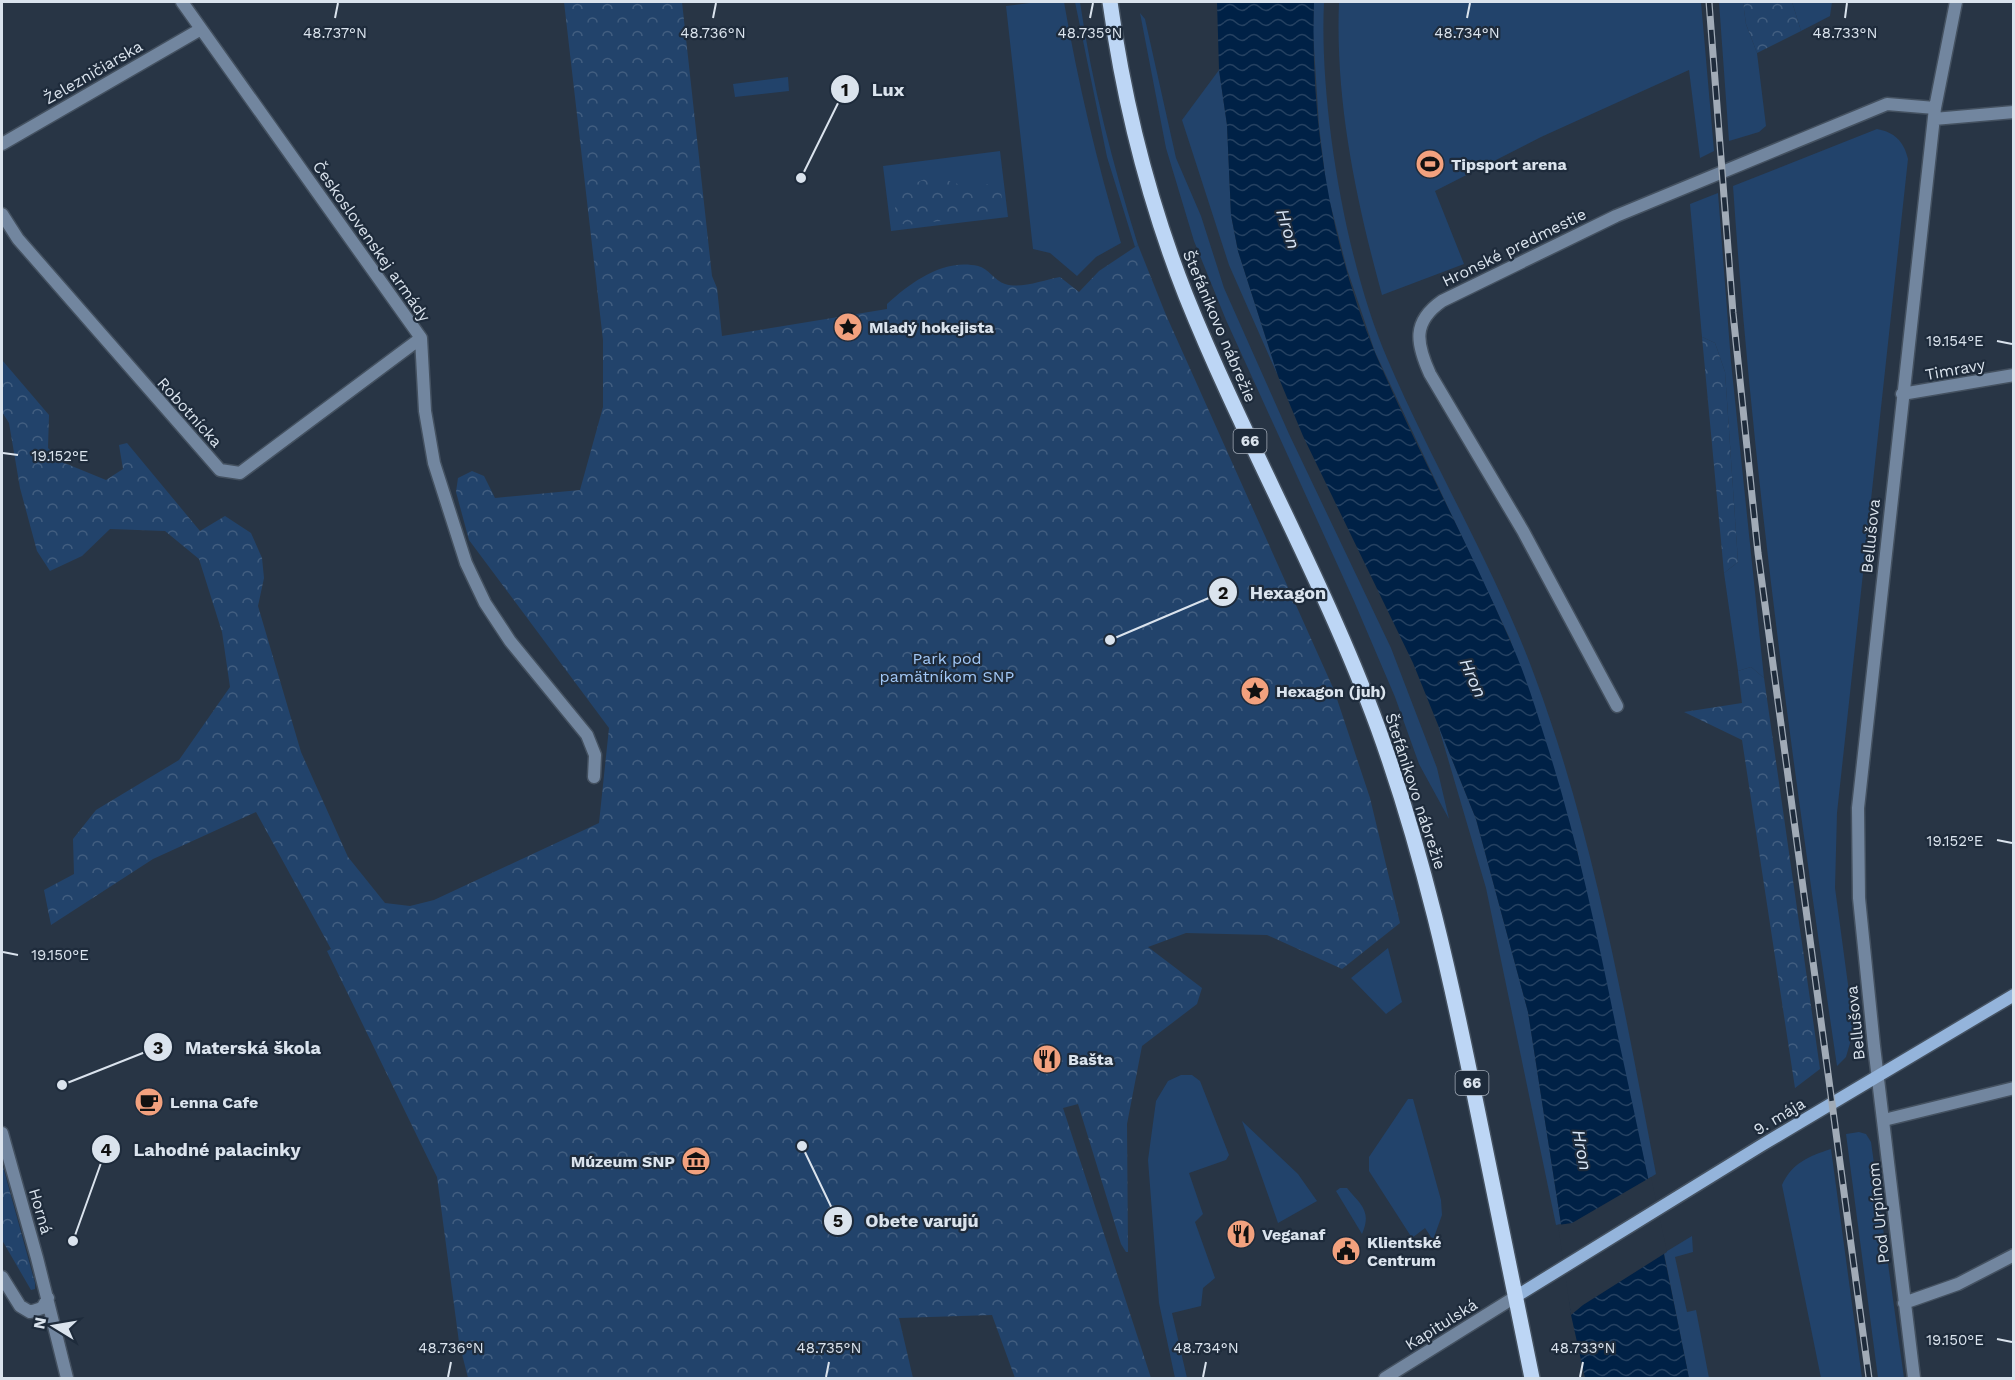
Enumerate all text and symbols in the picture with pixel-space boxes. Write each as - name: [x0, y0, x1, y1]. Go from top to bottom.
- text: 48.737°N: [303, 24, 367, 42]
- text: 48.736°N: [680, 24, 746, 42]
- text: 48.735°N: [1058, 24, 1122, 42]
- text: 48.734°N: [1434, 24, 1500, 42]
- text: 48.733°N: [1813, 24, 1877, 42]
- street label: Železničiarska: [41, 37, 146, 108]
- callout: Lux: [830, 71, 917, 107]
- text: 1: [841, 79, 849, 100]
- text: Lux: [872, 79, 905, 100]
- sports icon: Tipsport arena: [1414, 148, 1446, 180]
- place label: Tipsport arena: [1451, 155, 1568, 174]
- street label: Československej armády: [309, 157, 435, 326]
- street label: Hronské predmestie: [1439, 204, 1589, 291]
- water label: Hron: [1272, 206, 1305, 252]
- street label: Štefánikovo nábrežie: [1179, 247, 1260, 405]
- place icon: Mladý hokejista: [832, 311, 864, 343]
- place label: Mladý hokejista: [869, 318, 995, 337]
- text: 19.154°E: [1926, 332, 1984, 350]
- street label: Timravy: [1924, 355, 1987, 384]
- street label: Robotnícka: [153, 374, 226, 451]
- road number: 66: [1234, 429, 1266, 453]
- text: 19.152°E: [32, 447, 88, 465]
- street label: Bellušova: [1857, 498, 1884, 574]
- callout: Hexagon: [1208, 574, 1338, 610]
- text: 2: [1218, 582, 1228, 603]
- text: Hexagon: [1250, 582, 1326, 603]
- park label: Park pod pamätníkom SNP: [880, 649, 1015, 686]
- water label: Hron: [1456, 655, 1491, 701]
- place icon: Hexagon (juh): [1239, 675, 1271, 707]
- place label: Hexagon (juh): [1276, 682, 1386, 701]
- street label: Štefánikovo nábrežie: [1381, 710, 1450, 872]
- text: 19.152°E: [1927, 832, 1983, 850]
- text: 19.150°E: [31, 946, 89, 964]
- street label: Bellušova: [1842, 985, 1869, 1061]
- callout: Materská škola: [143, 1029, 333, 1065]
- text: 3: [153, 1037, 163, 1058]
- text: Materská škola: [185, 1037, 322, 1058]
- restaurant icon: Bašta: [1031, 1043, 1063, 1075]
- place label: Bašta: [1068, 1050, 1114, 1069]
- road number: 66: [1456, 1071, 1488, 1095]
- cafe icon: Lenna Cafe: [133, 1086, 165, 1118]
- place label: Lenna Cafe: [170, 1093, 258, 1112]
- street label: 9. mája: [1750, 1094, 1809, 1139]
- water label: Hron: [1568, 1128, 1597, 1172]
- callout: Lahodné palacinky: [91, 1131, 312, 1167]
- text: 4: [100, 1139, 112, 1160]
- text: Lahodné palacinky: [133, 1139, 301, 1160]
- museum icon: Múzeum SNP: [680, 1145, 712, 1177]
- place label: Múzeum SNP: [571, 1152, 675, 1171]
- street label: Pod Urpínom: [1864, 1161, 1893, 1264]
- street label: Horná: [25, 1186, 56, 1236]
- callout: Obete varujú: [823, 1203, 991, 1239]
- text: 5: [833, 1210, 843, 1231]
- text: Obete varujú: [865, 1210, 979, 1231]
- restaurant icon: Veganaf: [1225, 1218, 1257, 1250]
- place label: Veganaf: [1262, 1225, 1326, 1244]
- place label: Klientské Centrum: [1367, 1233, 1441, 1270]
- public building icon: Klientské Centrum: [1330, 1235, 1362, 1267]
- street label: Kapitulská: [1402, 1295, 1481, 1354]
- north arrow: [24, 1296, 84, 1356]
- text: N: [29, 1316, 50, 1331]
- text: 19.150°E: [1926, 1331, 1984, 1349]
- text: 48.736°N: [418, 1339, 484, 1357]
- text: 48.735°N: [797, 1339, 861, 1357]
- text: 48.734°N: [1173, 1339, 1239, 1357]
- text: 48.733°N: [1551, 1339, 1615, 1357]

